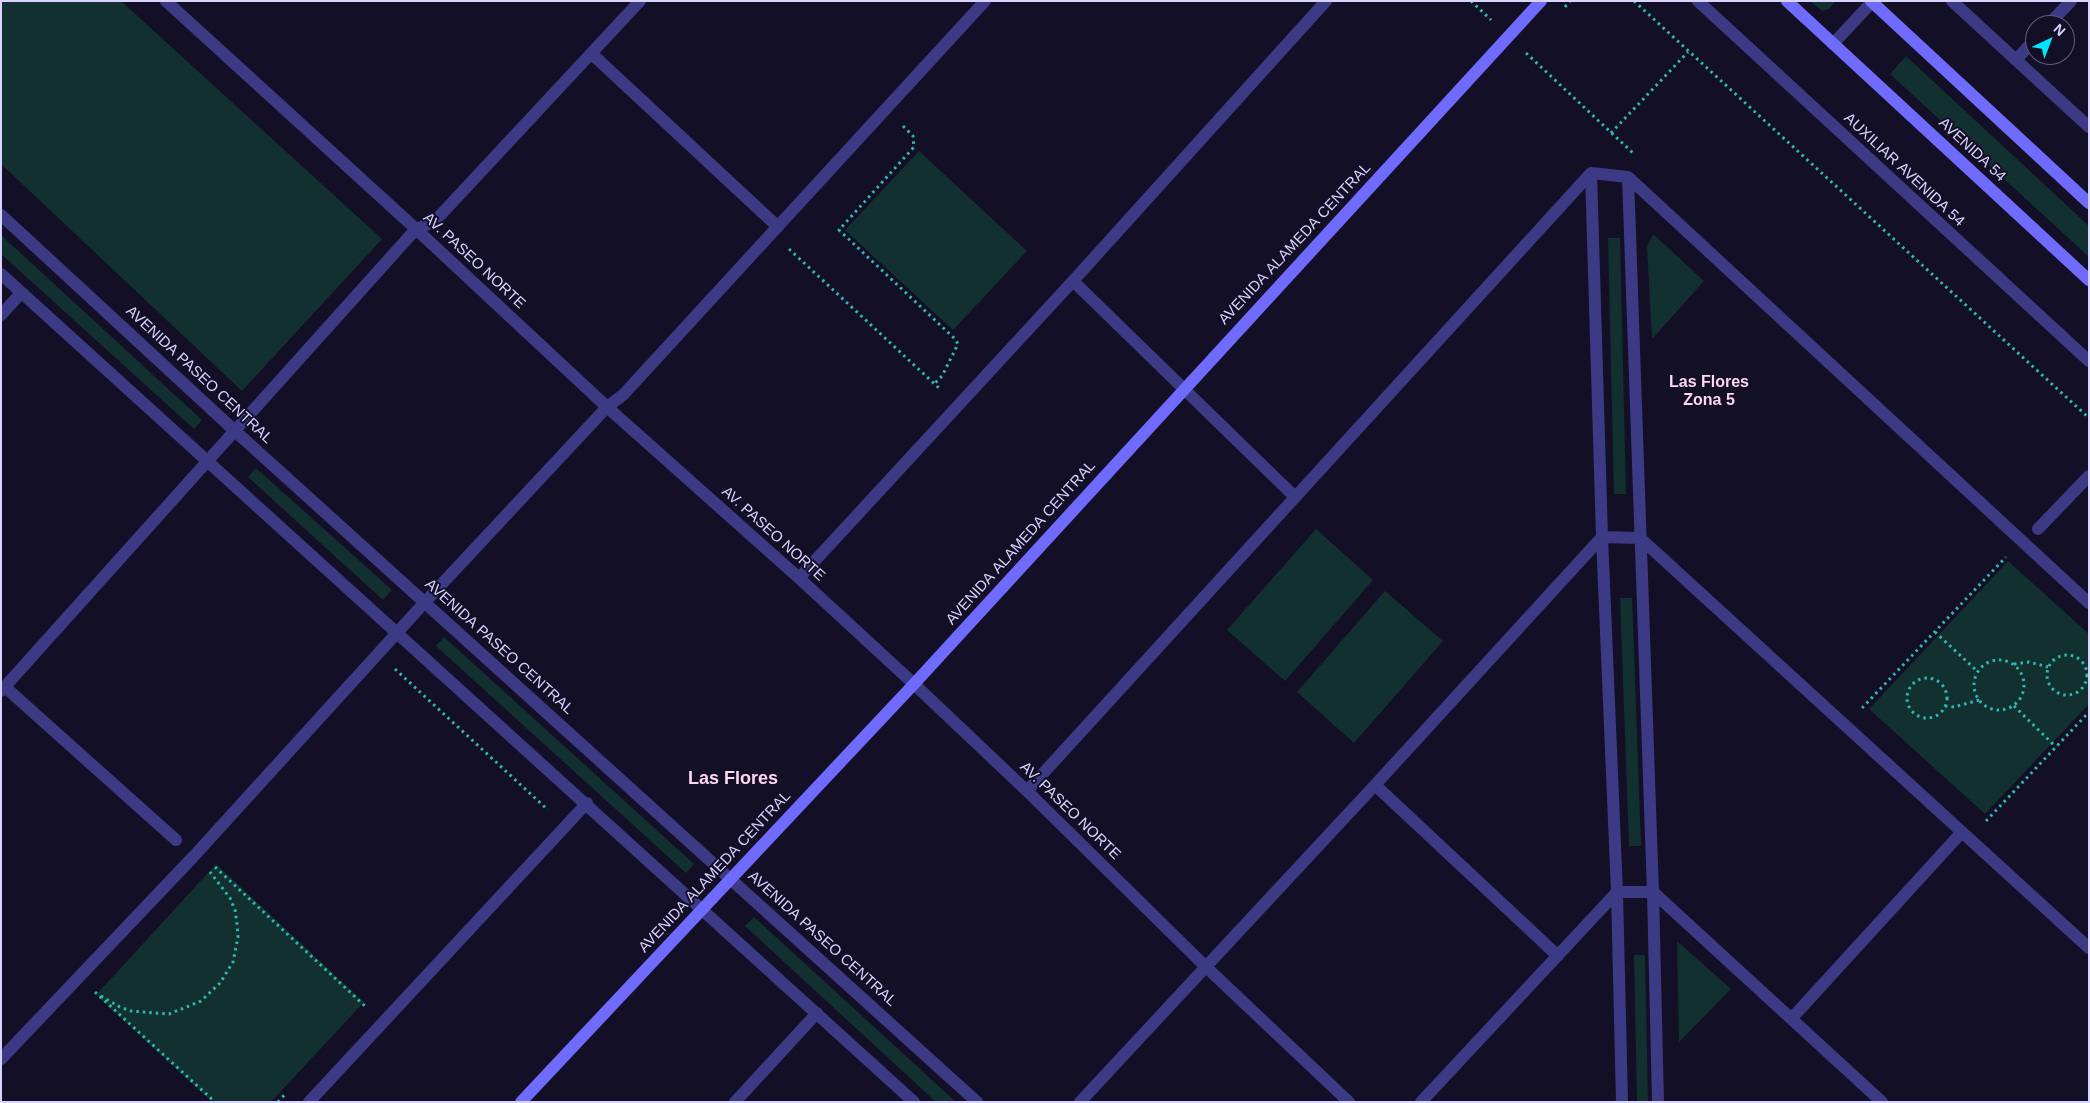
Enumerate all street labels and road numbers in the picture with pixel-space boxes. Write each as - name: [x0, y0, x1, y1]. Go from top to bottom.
- street label: AUXILIAR AVENIDA 54: [1840, 110, 1968, 230]
- street label: AVENIDA 54: [1935, 114, 2009, 186]
- street label: AVENIDA ALAMEDA CENTRAL: [1215, 159, 1375, 329]
- street label: AV. PASEO NORTE: [419, 209, 529, 313]
- street label: AVENIDA PASEO CENTRAL: [122, 302, 276, 448]
- street label: AVENIDA ALAMEDA CENTRAL: [942, 457, 1100, 629]
- street label: AV. PASEO NORTE: [718, 483, 828, 585]
- street label: AVENIDA PASEO CENTRAL: [421, 576, 577, 718]
- street label: AV. PASEO NORTE: [1016, 758, 1124, 864]
- street label: AVENIDA ALAMEDA CENTRAL: [635, 787, 795, 957]
- street label: AVENIDA PASEO CENTRAL: [744, 868, 900, 1010]

